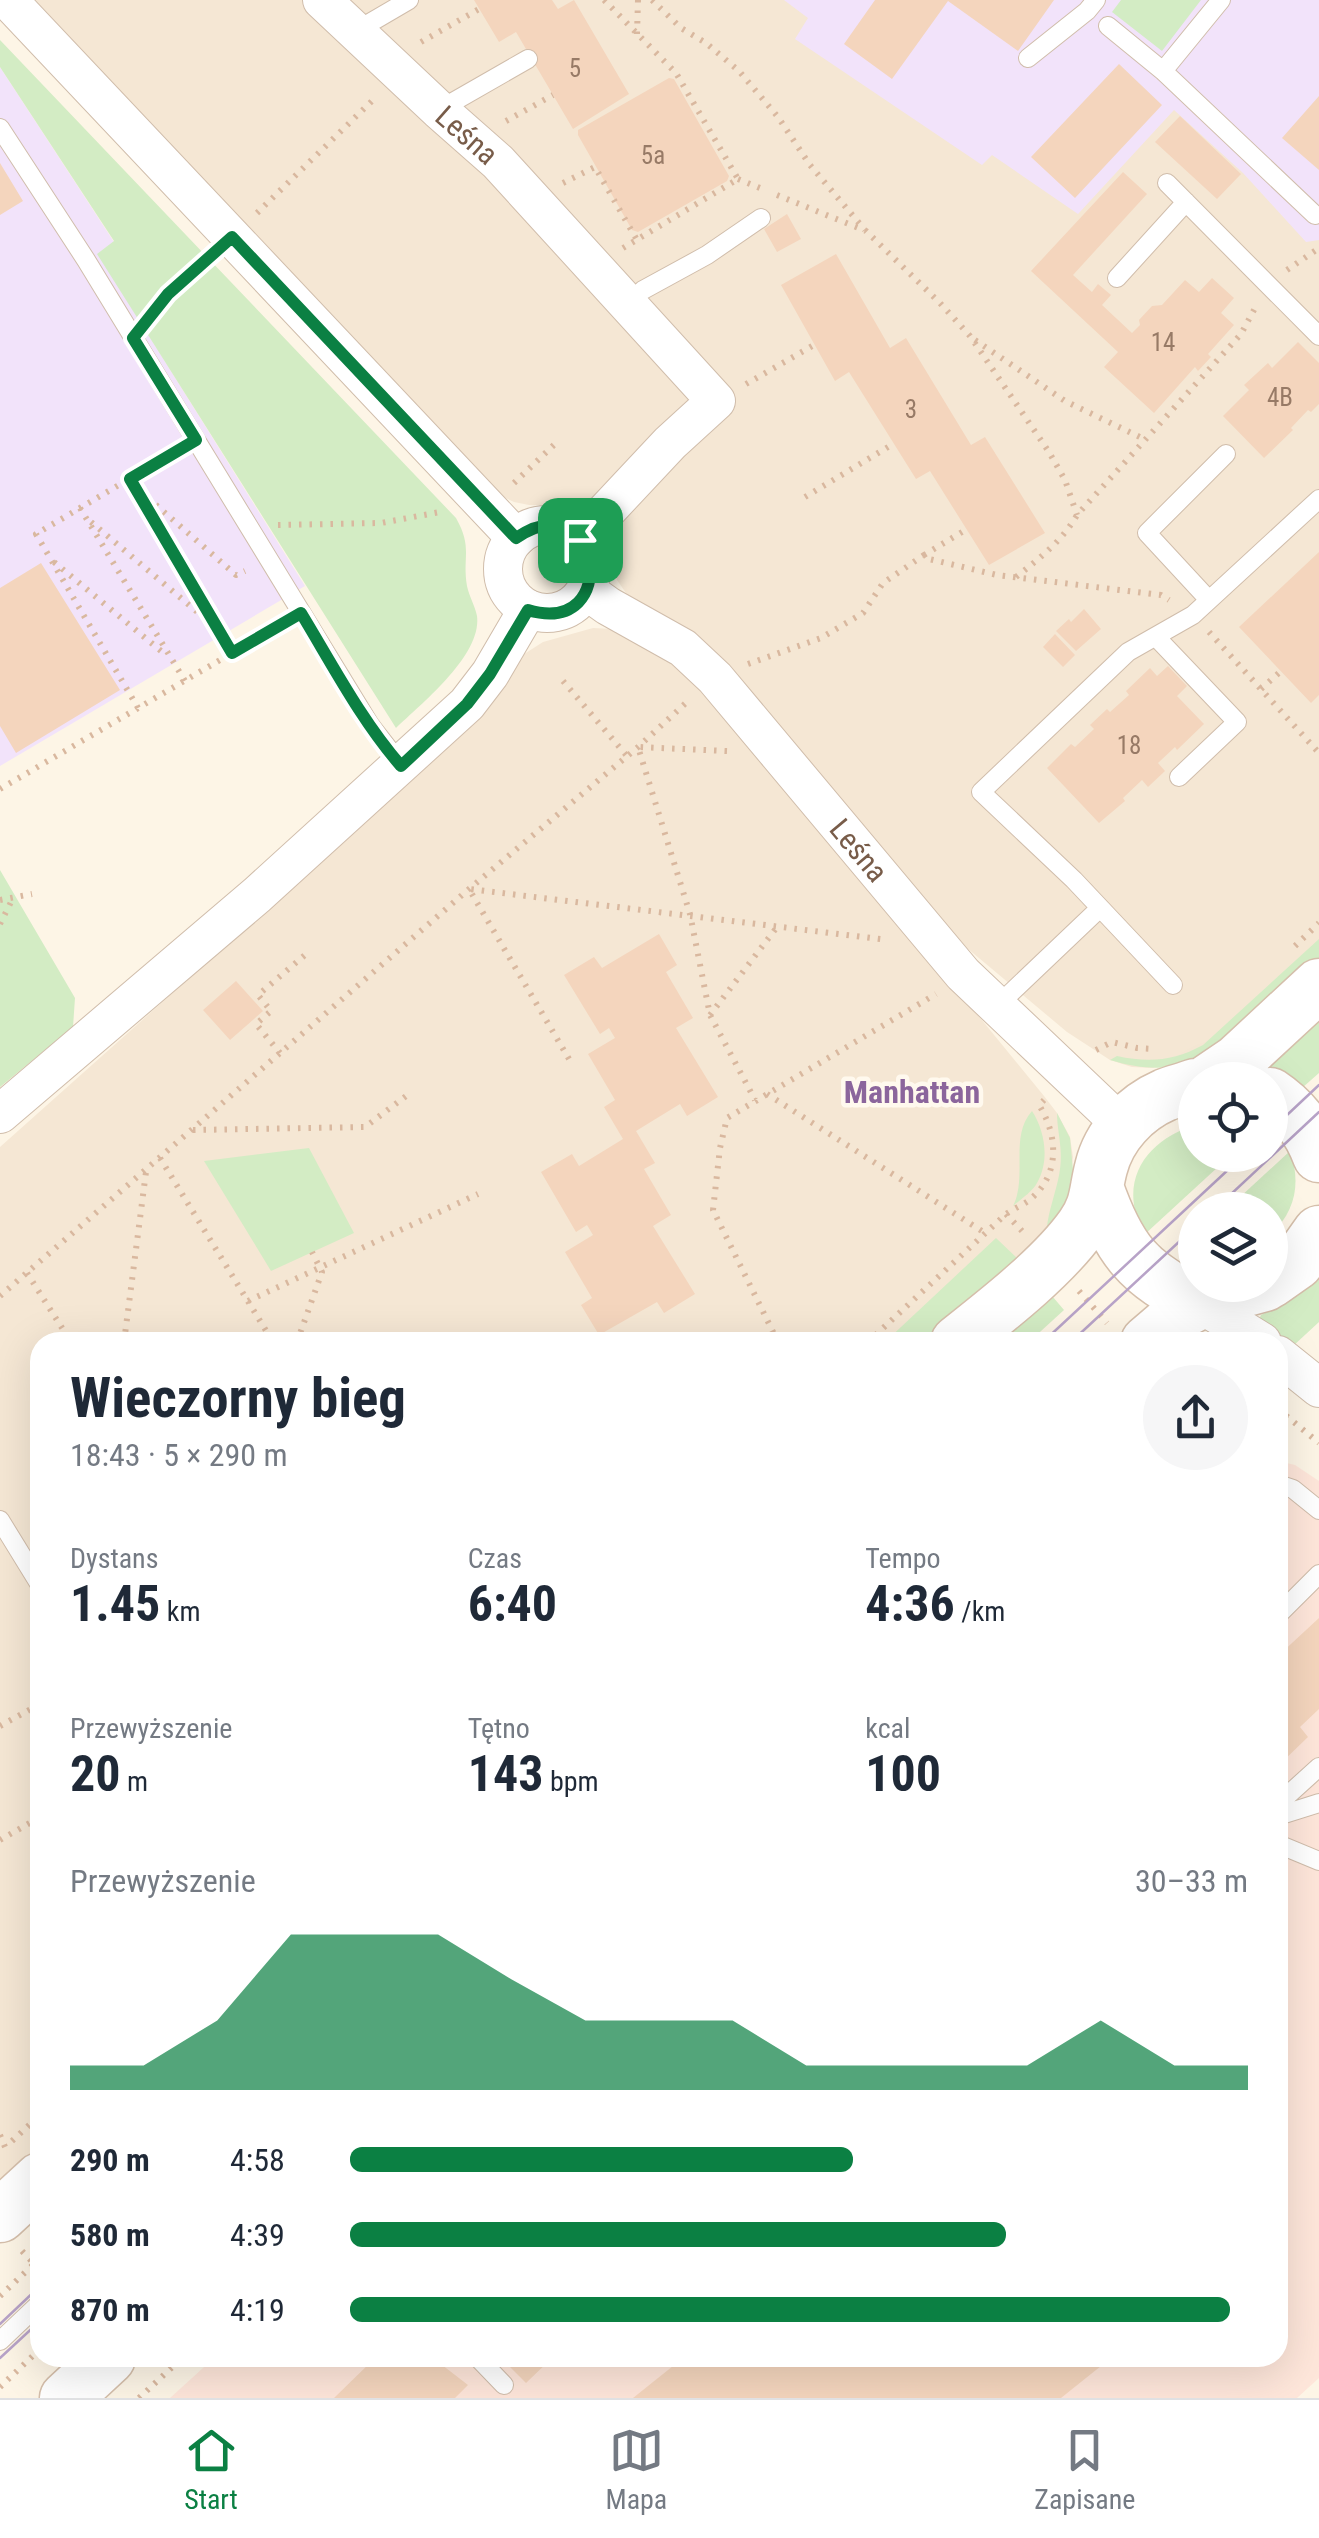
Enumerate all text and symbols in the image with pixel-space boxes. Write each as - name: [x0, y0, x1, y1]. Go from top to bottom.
- house number: 5: [569, 54, 581, 83]
- street label: Leśna: [429, 98, 505, 171]
- house number: 5a: [641, 141, 665, 170]
- house number: 14: [1151, 328, 1175, 357]
- house number: 4B: [1267, 383, 1293, 412]
- house number: 3: [905, 395, 917, 424]
- pin: [538, 498, 623, 583]
- icon: arrive: [553, 513, 608, 568]
- house number: 18: [1117, 731, 1141, 760]
- street label: Leśna: [823, 812, 895, 888]
- map controls: [1178, 1062, 1288, 1302]
- button: locate: [1178, 1062, 1288, 1172]
- district label: Manhattan: [844, 1073, 980, 1111]
- button: layers: [1178, 1192, 1288, 1302]
- button: share: [1143, 1365, 1248, 1470]
- text: Wieczorny bieg: [70, 1366, 406, 1430]
- text: 18:43 · 5 × 290 m: [70, 1436, 288, 1474]
- text: Dystans: [70, 1542, 158, 1575]
- text: Czas: [468, 1542, 522, 1575]
- text: Tempo: [865, 1542, 941, 1575]
- text: 1.45: [70, 1575, 160, 1633]
- text: 6:40: [468, 1575, 557, 1633]
- text: 4:36: [865, 1575, 955, 1633]
- text: km: [160, 1595, 200, 1628]
- text: /km: [955, 1595, 1005, 1628]
- text: Przewyższenie: [70, 1712, 232, 1745]
- text: Tętno: [468, 1712, 530, 1745]
- text: kcal: [865, 1712, 910, 1745]
- text: 20: [70, 1745, 121, 1803]
- text: 143: [468, 1745, 543, 1803]
- text: 100: [865, 1745, 941, 1803]
- text: m: [121, 1765, 148, 1798]
- text: bpm: [543, 1765, 599, 1798]
- text: Przewyższenie: [70, 1862, 256, 1900]
- text: 30–33 m: [1135, 1862, 1248, 1900]
- text: 290 m: [70, 2141, 150, 2179]
- text: 4:58: [230, 2141, 285, 2179]
- text: 580 m: [70, 2216, 150, 2254]
- text: 4:39: [230, 2216, 285, 2254]
- text: 870 m: [70, 2291, 150, 2329]
- text: 4:19: [230, 2291, 285, 2329]
- tab: Start: [184, 2423, 239, 2516]
- tab: Mapa: [606, 2423, 667, 2516]
- tab: Zapisane: [1034, 2423, 1135, 2516]

